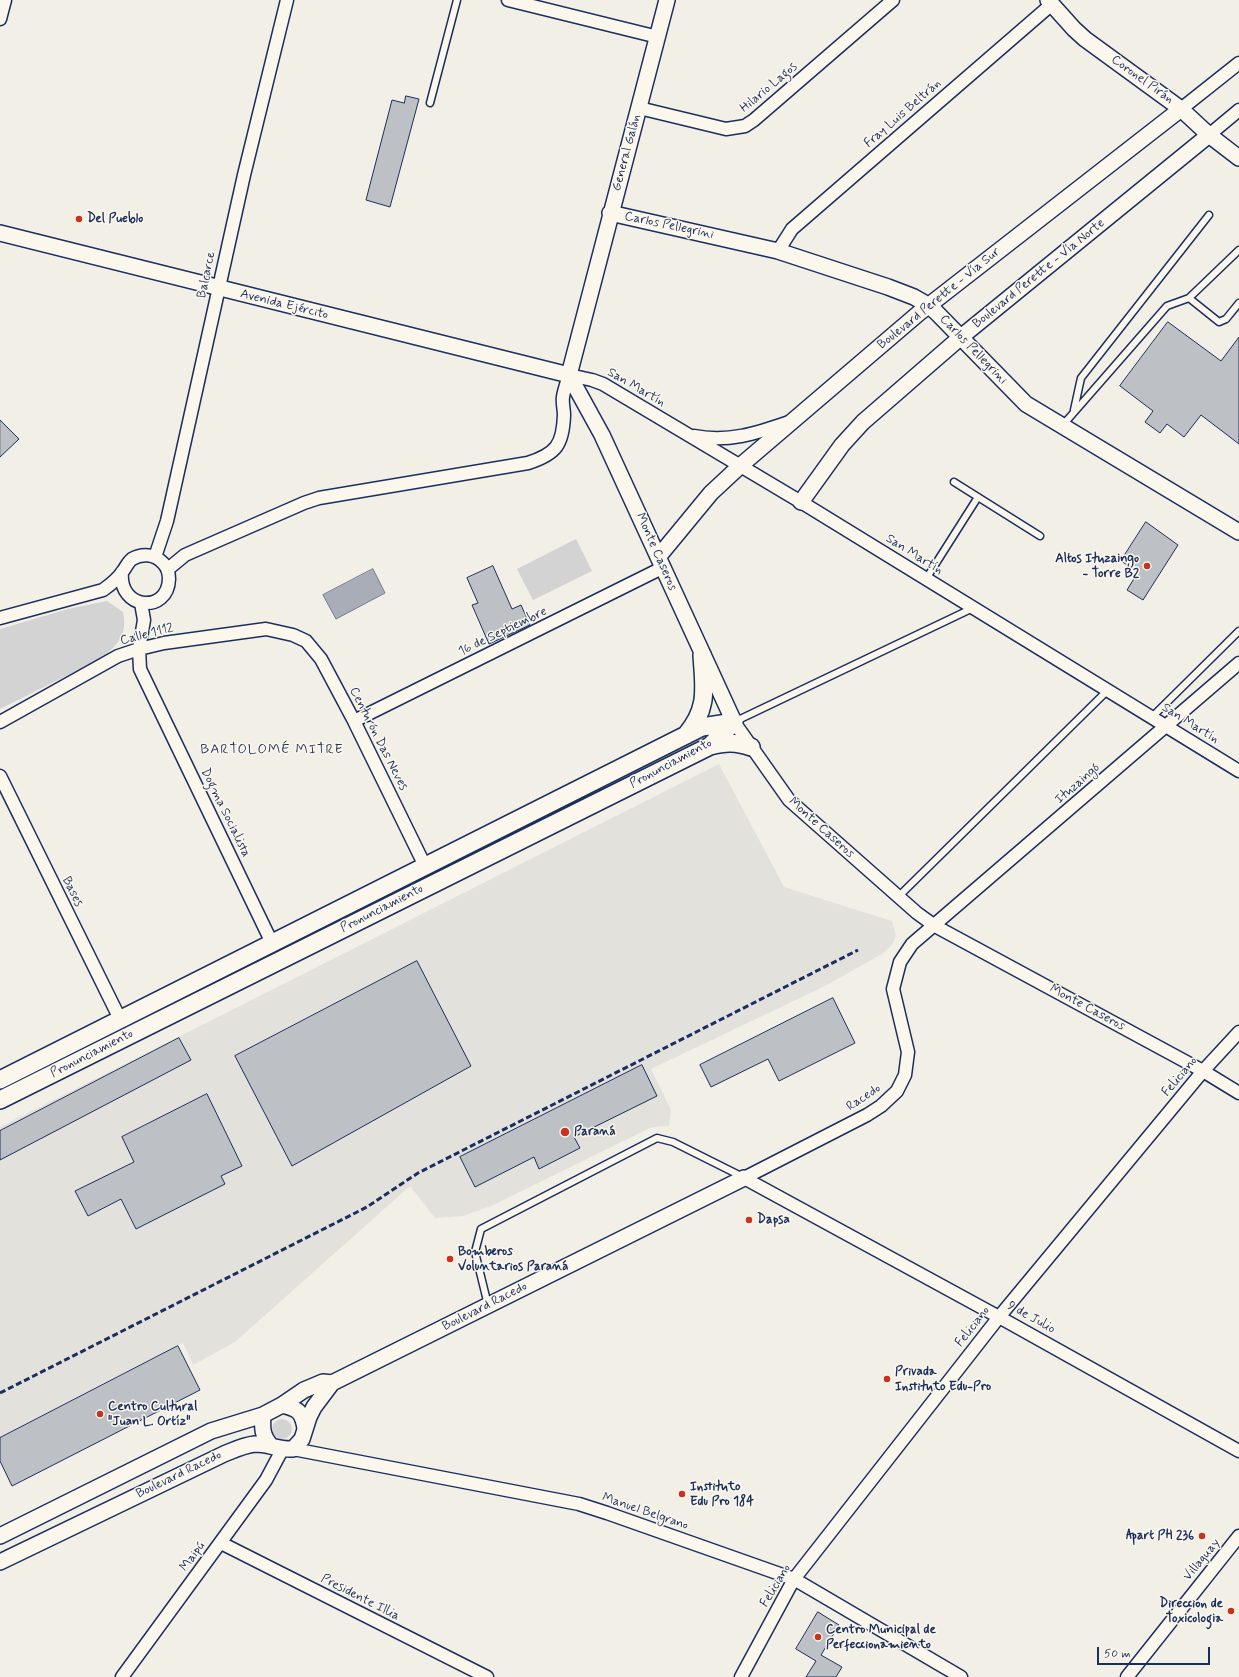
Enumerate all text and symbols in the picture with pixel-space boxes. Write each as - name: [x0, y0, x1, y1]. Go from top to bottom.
- street label: Coronel Pirán: [1108, 52, 1176, 108]
- street label: Hilario Lagos: [737, 59, 801, 117]
- street label: Fray Luis Beltrán: [861, 76, 945, 152]
- street label: General Galán: [609, 113, 645, 193]
- street label: Carlos Pellegrini: [623, 209, 715, 243]
- place label: Del Pueblo: [87, 211, 143, 227]
- marker: Del Pueblo: [74, 214, 84, 224]
- street label: Boulevard Perette - Vía Norte: [970, 216, 1108, 332]
- street label: Boulevard Perette - Vía Sur: [875, 245, 1003, 353]
- street label: Balcarce: [194, 250, 220, 300]
- street label: Avenida Ejército: [238, 287, 330, 323]
- street label: Carlos Pellegrini: [936, 312, 1010, 388]
- street label: San Martín: [604, 365, 668, 411]
- street label: Monte Caseros: [632, 511, 680, 593]
- street label: San Martín: [883, 531, 945, 579]
- place label: Altos Ituzaingo - Torre B2: [1055, 551, 1139, 582]
- marker: Altos Ituzaingo - Torre B2: [1142, 561, 1152, 571]
- street label: 16 de Septiembre: [456, 604, 550, 660]
- street label: Calle 1112: [119, 621, 175, 649]
- street label: Centurón Das Neves: [345, 685, 411, 793]
- street label: San Martín: [1159, 700, 1221, 748]
- street label: Pronunciamiento: [627, 736, 715, 792]
- district label: BARTOLOMÉ MITRE: [197, 742, 347, 758]
- street label: Ituzaingó: [1052, 760, 1104, 808]
- street label: Dogma Socialista: [197, 766, 253, 860]
- street label: Monte Caseros: [785, 794, 857, 862]
- street label: Bases: [58, 874, 86, 910]
- street label: Pronunciamiento: [338, 881, 426, 937]
- street label: Monte Caseros: [1047, 982, 1127, 1034]
- street label: Pronunciamiento: [48, 1026, 136, 1082]
- street label: Feliciano: [1159, 1054, 1201, 1100]
- street label: Racedo: [844, 1081, 884, 1115]
- place label: Paraná: [574, 1124, 616, 1140]
- marker: Paraná: [559, 1126, 571, 1138]
- place label: Dapsa: [757, 1212, 790, 1228]
- marker: Dapsa: [744, 1215, 754, 1225]
- place label: Bomberos Voluntarios Paraná: [458, 1244, 568, 1275]
- marker: Bomberos Voluntarios Paraná: [445, 1254, 455, 1264]
- street label: Boulevard Racedo: [440, 1279, 530, 1335]
- street label: 9 de Julio: [1004, 1298, 1058, 1338]
- street label: Feliciano: [952, 1304, 994, 1350]
- place label: Privada Instituto Edu-Pro: [895, 1364, 991, 1395]
- marker: Privada Instituto Edu-Pro: [882, 1374, 892, 1384]
- place label: Centro Cultural "Juan L. Ortíz": [108, 1399, 197, 1430]
- marker: Centro Cultural "Juan L. Ortíz": [95, 1409, 105, 1419]
- street label: Boulevard Racedo: [134, 1448, 224, 1502]
- place label: Instituto Edu Pro 184: [690, 1479, 754, 1510]
- marker: Instituto Edu Pro 184: [677, 1489, 687, 1499]
- street label: Manuel Belgrano: [600, 1490, 690, 1534]
- place label: Apart PH 236: [1126, 1528, 1194, 1544]
- marker: Apart PH 236: [1197, 1531, 1207, 1541]
- street label: Villaguay: [1180, 1536, 1224, 1584]
- street label: Maipú: [177, 1539, 209, 1575]
- street label: Feliciano: [757, 1562, 795, 1610]
- street label: Presidente Illia: [318, 1571, 402, 1625]
- place label: Direccion de Toxicologia: [1159, 1596, 1223, 1627]
- marker: Direccion de Toxicologia: [1226, 1606, 1236, 1616]
- place label: Centro Municipal de Perfeccionamiento: [826, 1622, 936, 1653]
- marker: Centro Municipal de Perfeccionamiento: [813, 1632, 823, 1642]
- scale bar: [1099, 1639, 1212, 1665]
- text: 50 m: [1104, 1646, 1131, 1662]

